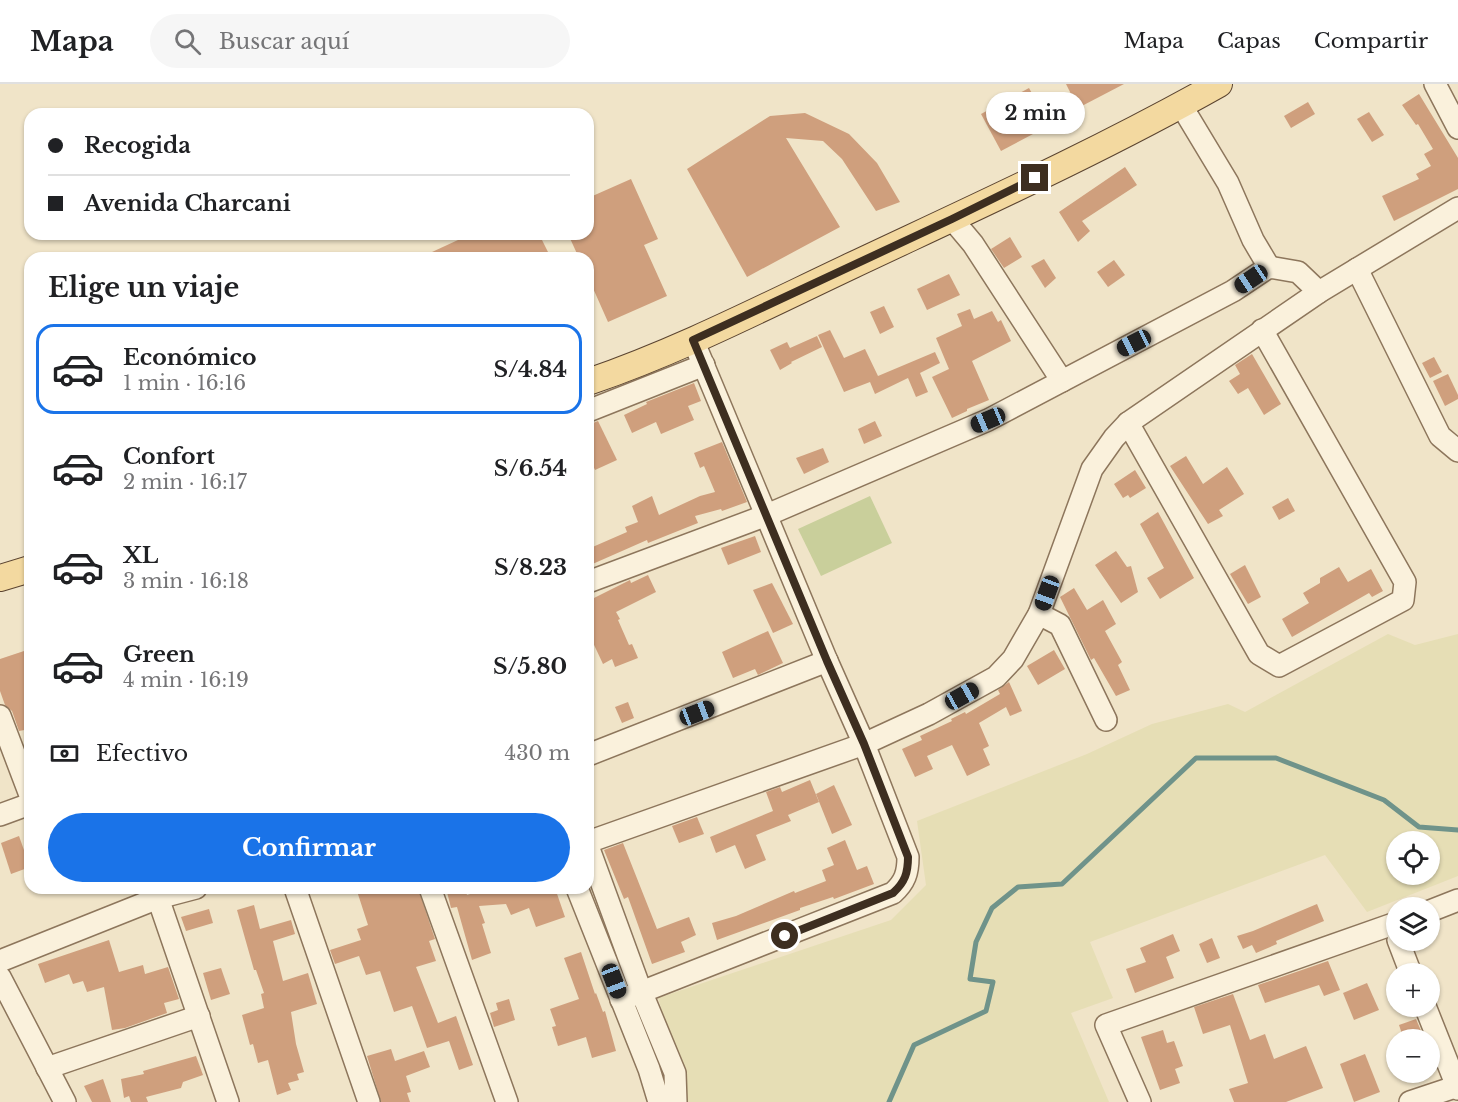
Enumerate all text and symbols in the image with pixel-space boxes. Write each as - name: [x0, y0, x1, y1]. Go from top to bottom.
- search box: [150, 14, 570, 68]
- text: Mapa: [30, 24, 114, 59]
- icon: search: [171, 25, 204, 58]
- text: Buscar aquí: [219, 28, 349, 55]
- text: Mapa: [1124, 28, 1184, 54]
- text: Capas: [1217, 28, 1281, 54]
- text: Compartir: [1314, 28, 1428, 54]
- callout: 2 min: [986, 91, 1084, 133]
- text: 2 min: [1004, 101, 1067, 125]
- text: Recogida: [84, 132, 191, 159]
- route end: [1021, 164, 1048, 191]
- text: Avenida Charcani: [84, 190, 291, 217]
- car: [1231, 261, 1271, 297]
- text: Elige un viaje: [48, 271, 239, 304]
- car: [1114, 327, 1154, 359]
- icon: car: [51, 342, 105, 396]
- text: Económico: [123, 344, 256, 371]
- text: S/4.84: [493, 356, 567, 383]
- text: 1 min · 16:16: [123, 371, 246, 395]
- car: [968, 405, 1008, 435]
- icon: car: [51, 441, 105, 495]
- text: Confort: [123, 443, 215, 470]
- text: S/6.54: [494, 455, 567, 482]
- text: 2 min · 16:17: [123, 470, 247, 494]
- icon: car: [51, 540, 105, 594]
- text: XL: [123, 542, 158, 569]
- text: S/8.23: [494, 554, 567, 581]
- text: 3 min · 16:18: [123, 569, 249, 593]
- car: [1032, 573, 1062, 613]
- icon: car: [51, 639, 105, 693]
- text: Green: [123, 641, 195, 668]
- text: S/5.80: [493, 653, 567, 680]
- text: 4 min · 16:19: [123, 668, 249, 692]
- car: [942, 679, 982, 713]
- car: [677, 698, 717, 728]
- icon: cash: [48, 737, 81, 770]
- text: Efectivo: [96, 740, 188, 767]
- text: 430 m: [505, 741, 570, 765]
- button: Confirmar: [48, 813, 570, 882]
- map controls: [1386, 831, 1440, 1083]
- button: locate: [1386, 831, 1440, 885]
- button: layers: [1386, 897, 1440, 951]
- route start: [771, 922, 798, 949]
- car: [599, 961, 629, 1001]
- button: +: [1386, 963, 1440, 1017]
- button: −: [1386, 1029, 1440, 1083]

